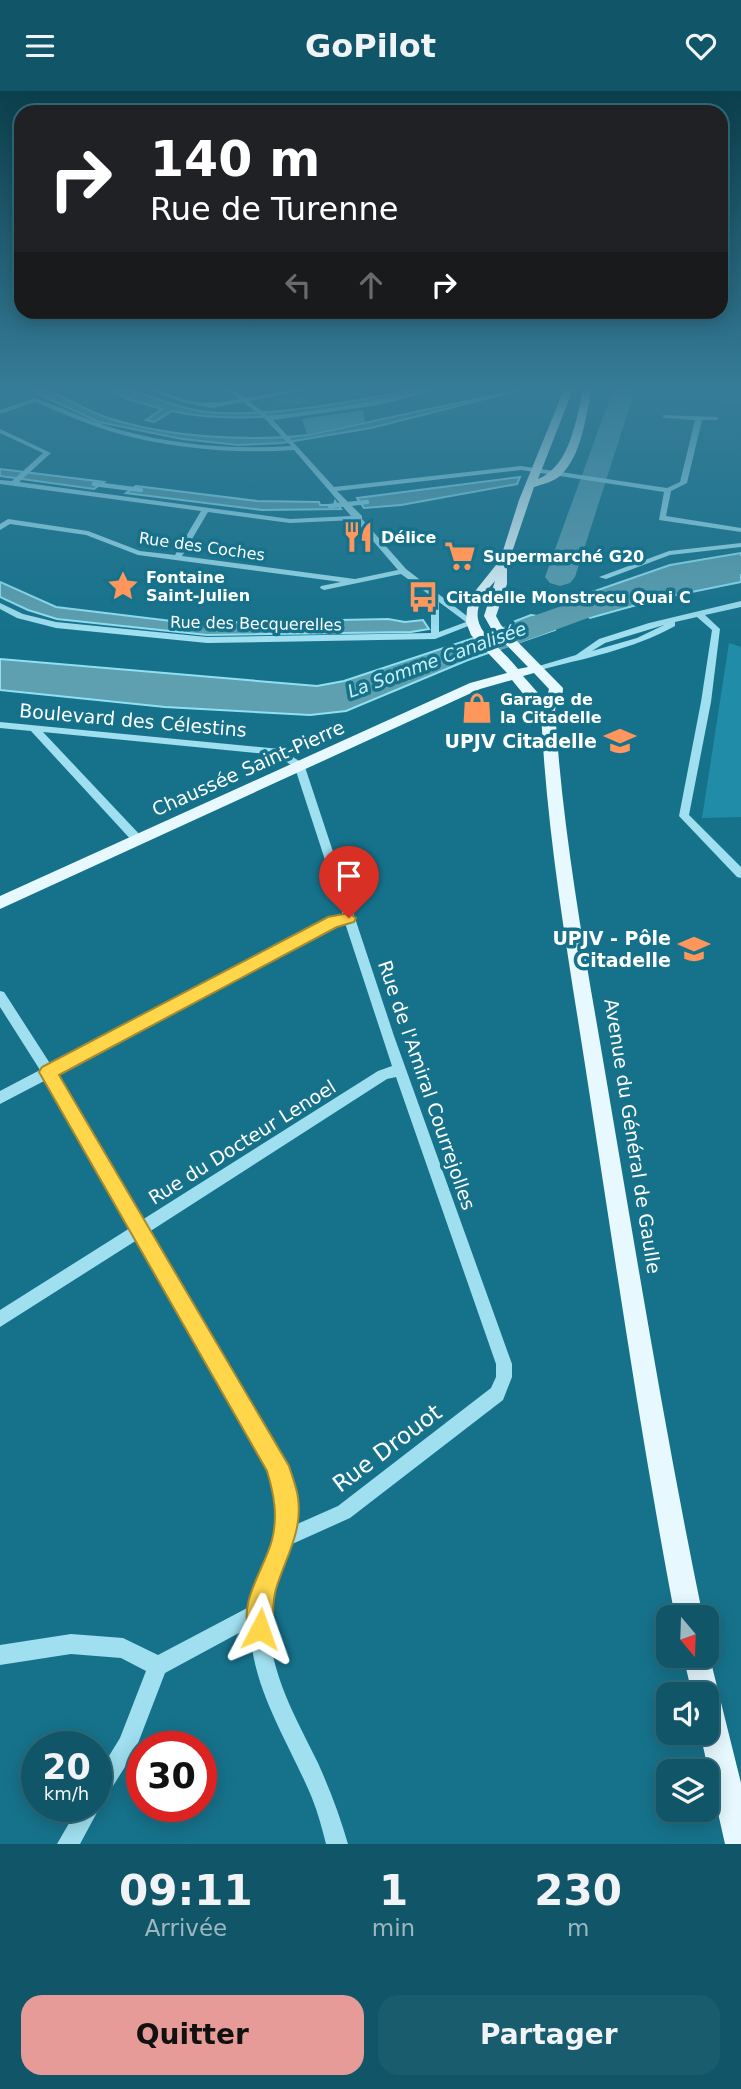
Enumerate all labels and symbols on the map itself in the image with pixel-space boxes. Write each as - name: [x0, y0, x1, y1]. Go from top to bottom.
- restaurant icon: Délice: [341, 520, 375, 554]
- street label: Rue des Coches: [138, 528, 266, 565]
- place label: Délice: [381, 528, 437, 547]
- supermarket icon: Supermarché G20: [443, 539, 477, 573]
- place label: Supermarché G20: [483, 547, 644, 566]
- place label: Fontaine Saint-Julien: [146, 568, 250, 605]
- place icon: Fontaine Saint-Julien: [106, 569, 140, 603]
- bus stop icon: Citadelle Monstrecu Quai C: [406, 580, 440, 614]
- place label: Citadelle Monstrecu Quai C: [446, 588, 691, 607]
- street label: Rue des Becquerelles: [170, 613, 342, 634]
- water label: La Somme Canalisée: [345, 617, 529, 702]
- place label: Garage de la Citadelle: [500, 690, 602, 727]
- shop icon: Garage de la Citadelle: [460, 691, 494, 725]
- street label: Boulevard des Célestins: [18, 699, 248, 741]
- street label: Chaussée Saint-Pierre: [148, 716, 348, 820]
- school or university icon: UPJV Citadelle: [603, 724, 637, 758]
- place label: UPJV Citadelle: [444, 730, 597, 752]
- pin: [319, 846, 379, 918]
- place label: UPJV - Pôle Citadelle: [552, 927, 671, 971]
- school or university icon: UPJV - Pôle Citadelle: [677, 932, 711, 966]
- street label: Rue de l'Amiral Courrejolles: [374, 957, 480, 1213]
- street label: Avenue du Général de Gaulle: [600, 997, 666, 1275]
- street label: Rue du Docteur Lenoel: [144, 1075, 340, 1209]
- street label: Rue Drouot: [328, 1399, 446, 1497]
- position arrow: [223, 1592, 297, 1666]
- north arrow: [656, 1605, 719, 1668]
- speed limit sign: 30: [126, 1731, 217, 1822]

